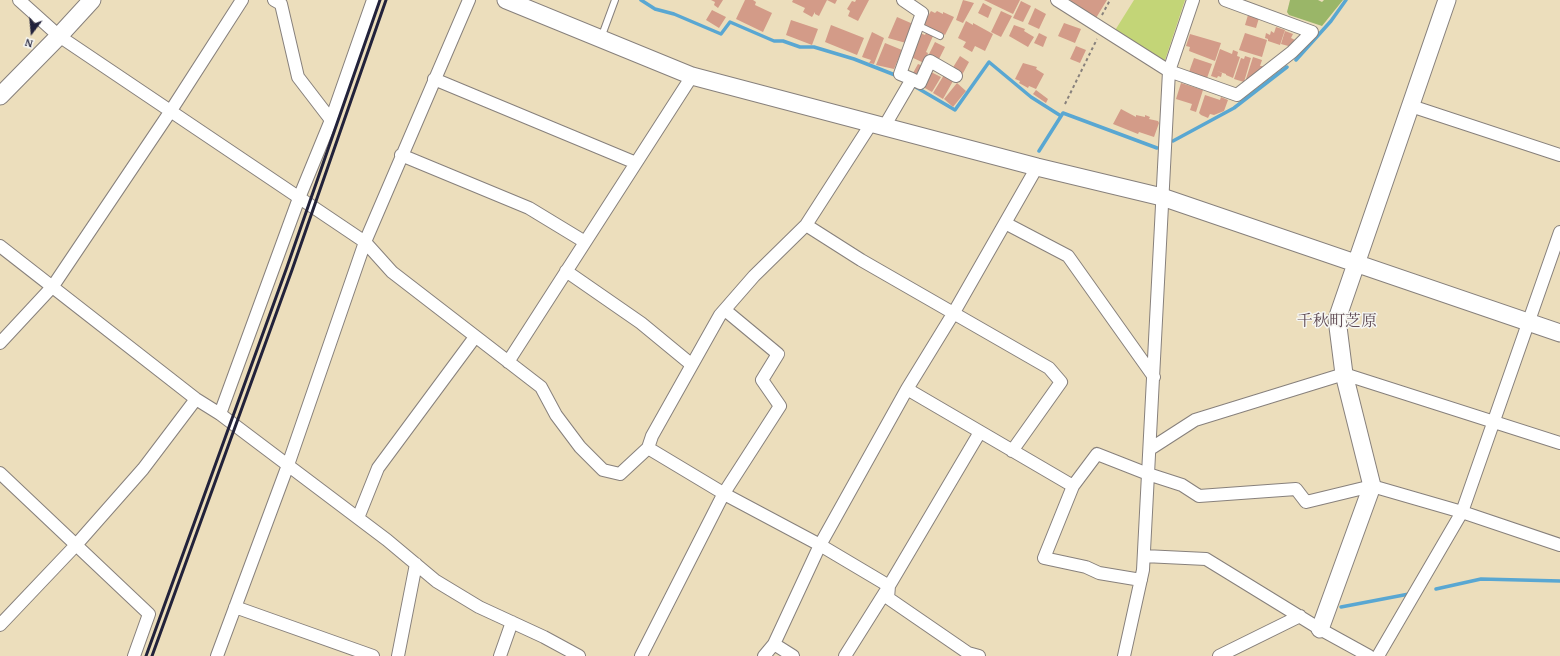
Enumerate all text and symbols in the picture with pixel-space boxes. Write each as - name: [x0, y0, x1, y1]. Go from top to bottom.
- north arrow: [12, 12, 52, 52]
- text: N: [23, 35, 34, 52]
- district label: 千秋町芝原: [1297, 312, 1377, 332]

